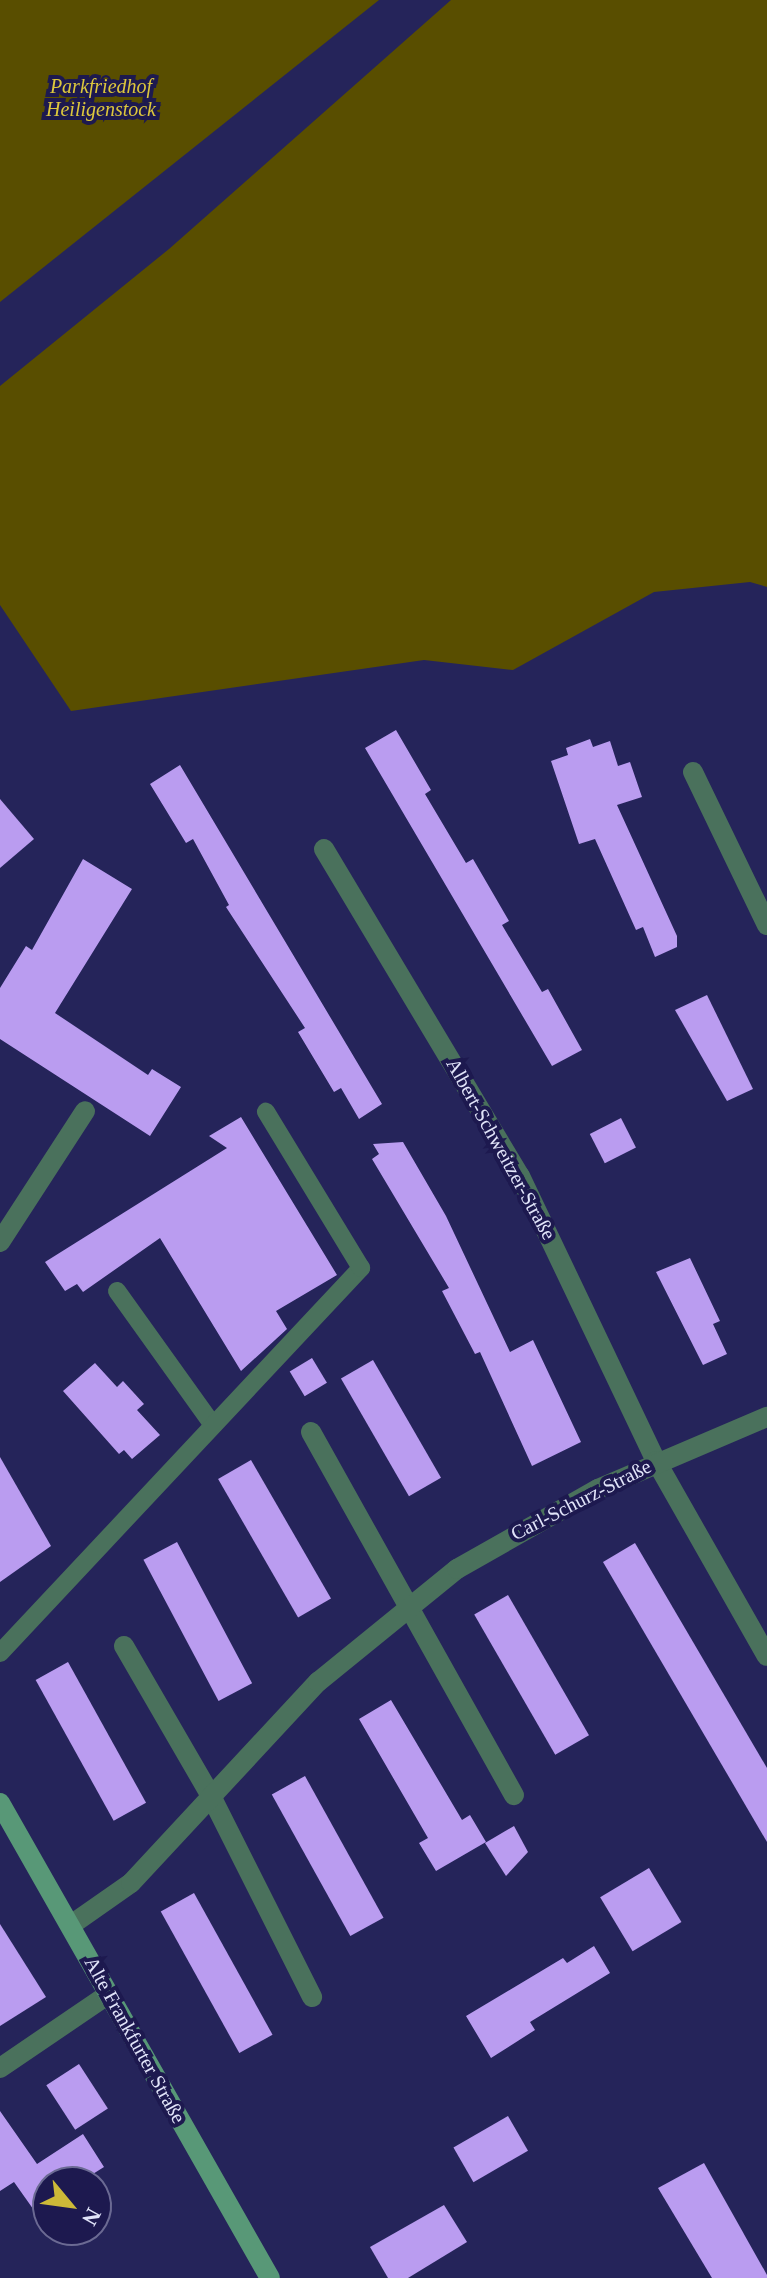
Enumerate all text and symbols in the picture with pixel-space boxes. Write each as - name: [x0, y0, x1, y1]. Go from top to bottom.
- park label: Parkfriedhof Heiligenstock: [46, 74, 156, 121]
- street label: Albert-Schweitzer-Straße: [441, 1054, 561, 1244]
- street label: Carl-Schurz-Straße: [507, 1454, 655, 1546]
- street label: Alte Frankfurter Straße: [79, 1953, 191, 2127]
- north arrow: [32, 2166, 112, 2246]
- text: N: [77, 2204, 106, 2230]

